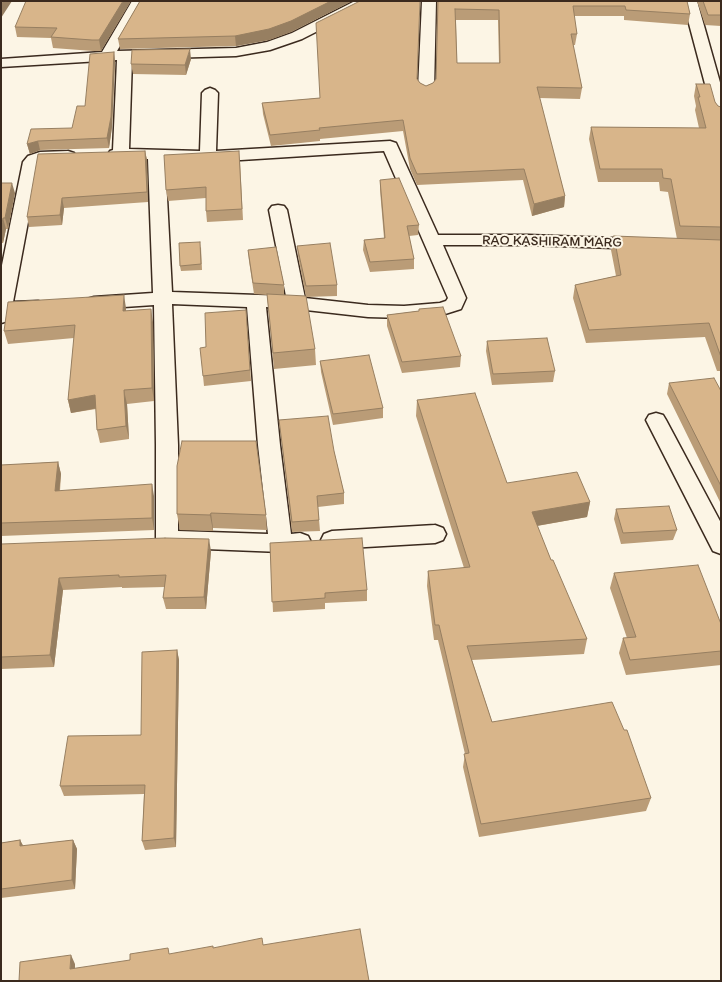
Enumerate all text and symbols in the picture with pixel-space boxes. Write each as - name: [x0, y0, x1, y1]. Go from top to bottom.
- street label: RAO KASHIRAM MARG: [482, 232, 622, 252]

